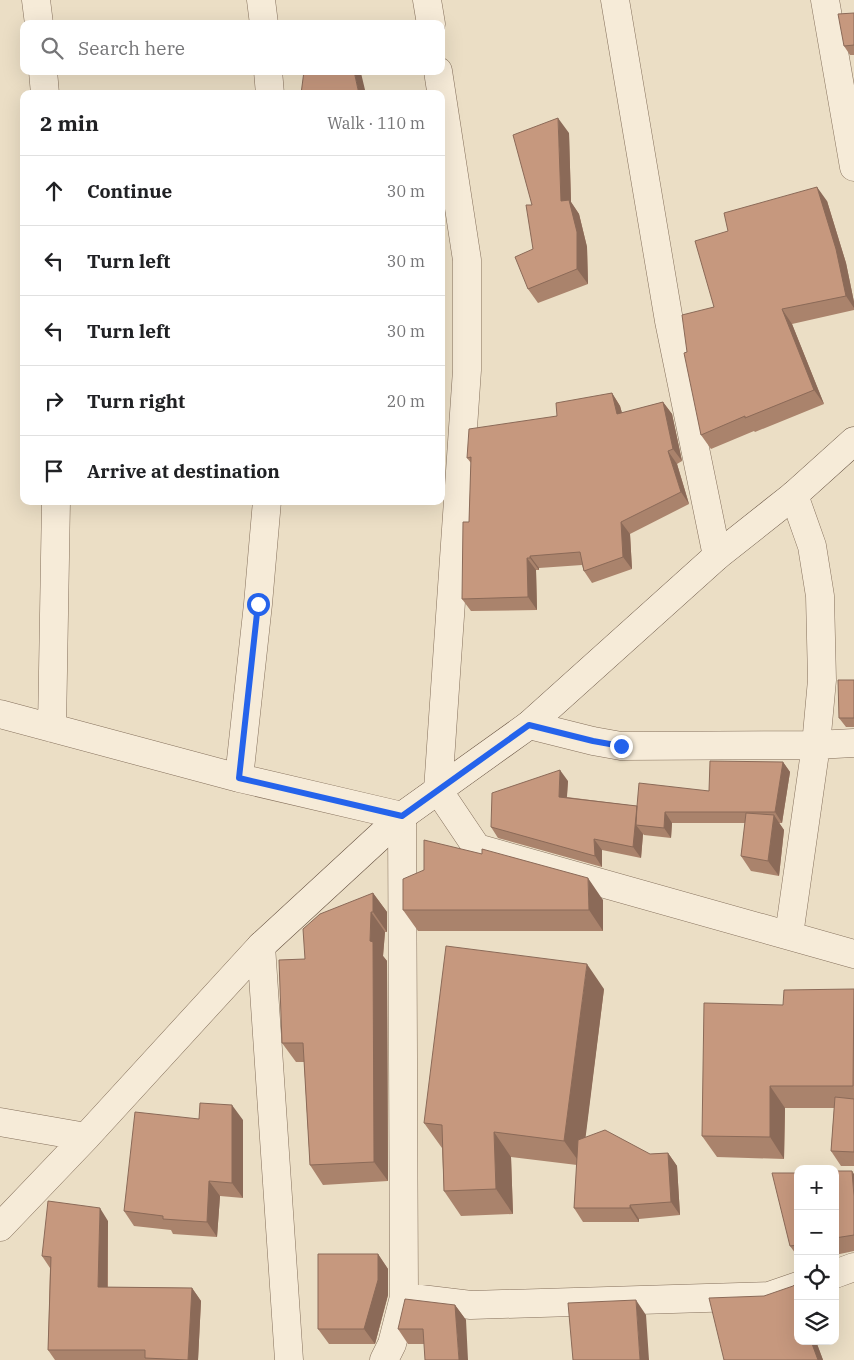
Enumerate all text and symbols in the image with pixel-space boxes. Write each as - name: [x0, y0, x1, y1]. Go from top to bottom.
- search box: [20, 20, 445, 75]
- icon: search: [38, 34, 66, 62]
- text: Search here: [78, 36, 185, 60]
- text: 2 min: [40, 109, 99, 137]
- text: Walk · 110 m: [327, 113, 425, 133]
- icon: ahead: [40, 177, 68, 205]
- text: Continue: [87, 179, 172, 203]
- text: 30 m: [387, 181, 425, 201]
- icon: left: [40, 247, 68, 275]
- text: Turn left: [87, 249, 170, 273]
- text: 30 m: [387, 251, 425, 271]
- icon: left: [40, 317, 68, 345]
- text: Turn left: [87, 319, 170, 343]
- text: 30 m: [387, 321, 425, 341]
- icon: right: [40, 387, 68, 415]
- text: Turn right: [87, 389, 185, 413]
- text: 20 m: [387, 391, 425, 411]
- icon: arrive: [40, 457, 68, 485]
- text: Arrive at destination: [87, 459, 280, 483]
- route start: [247, 593, 270, 616]
- route end: [610, 735, 633, 758]
- map controls: [794, 1165, 839, 1345]
- button: +: [794, 1165, 839, 1210]
- button: −: [794, 1210, 839, 1255]
- button: locate: [794, 1255, 839, 1300]
- button: layers: [794, 1300, 839, 1345]

